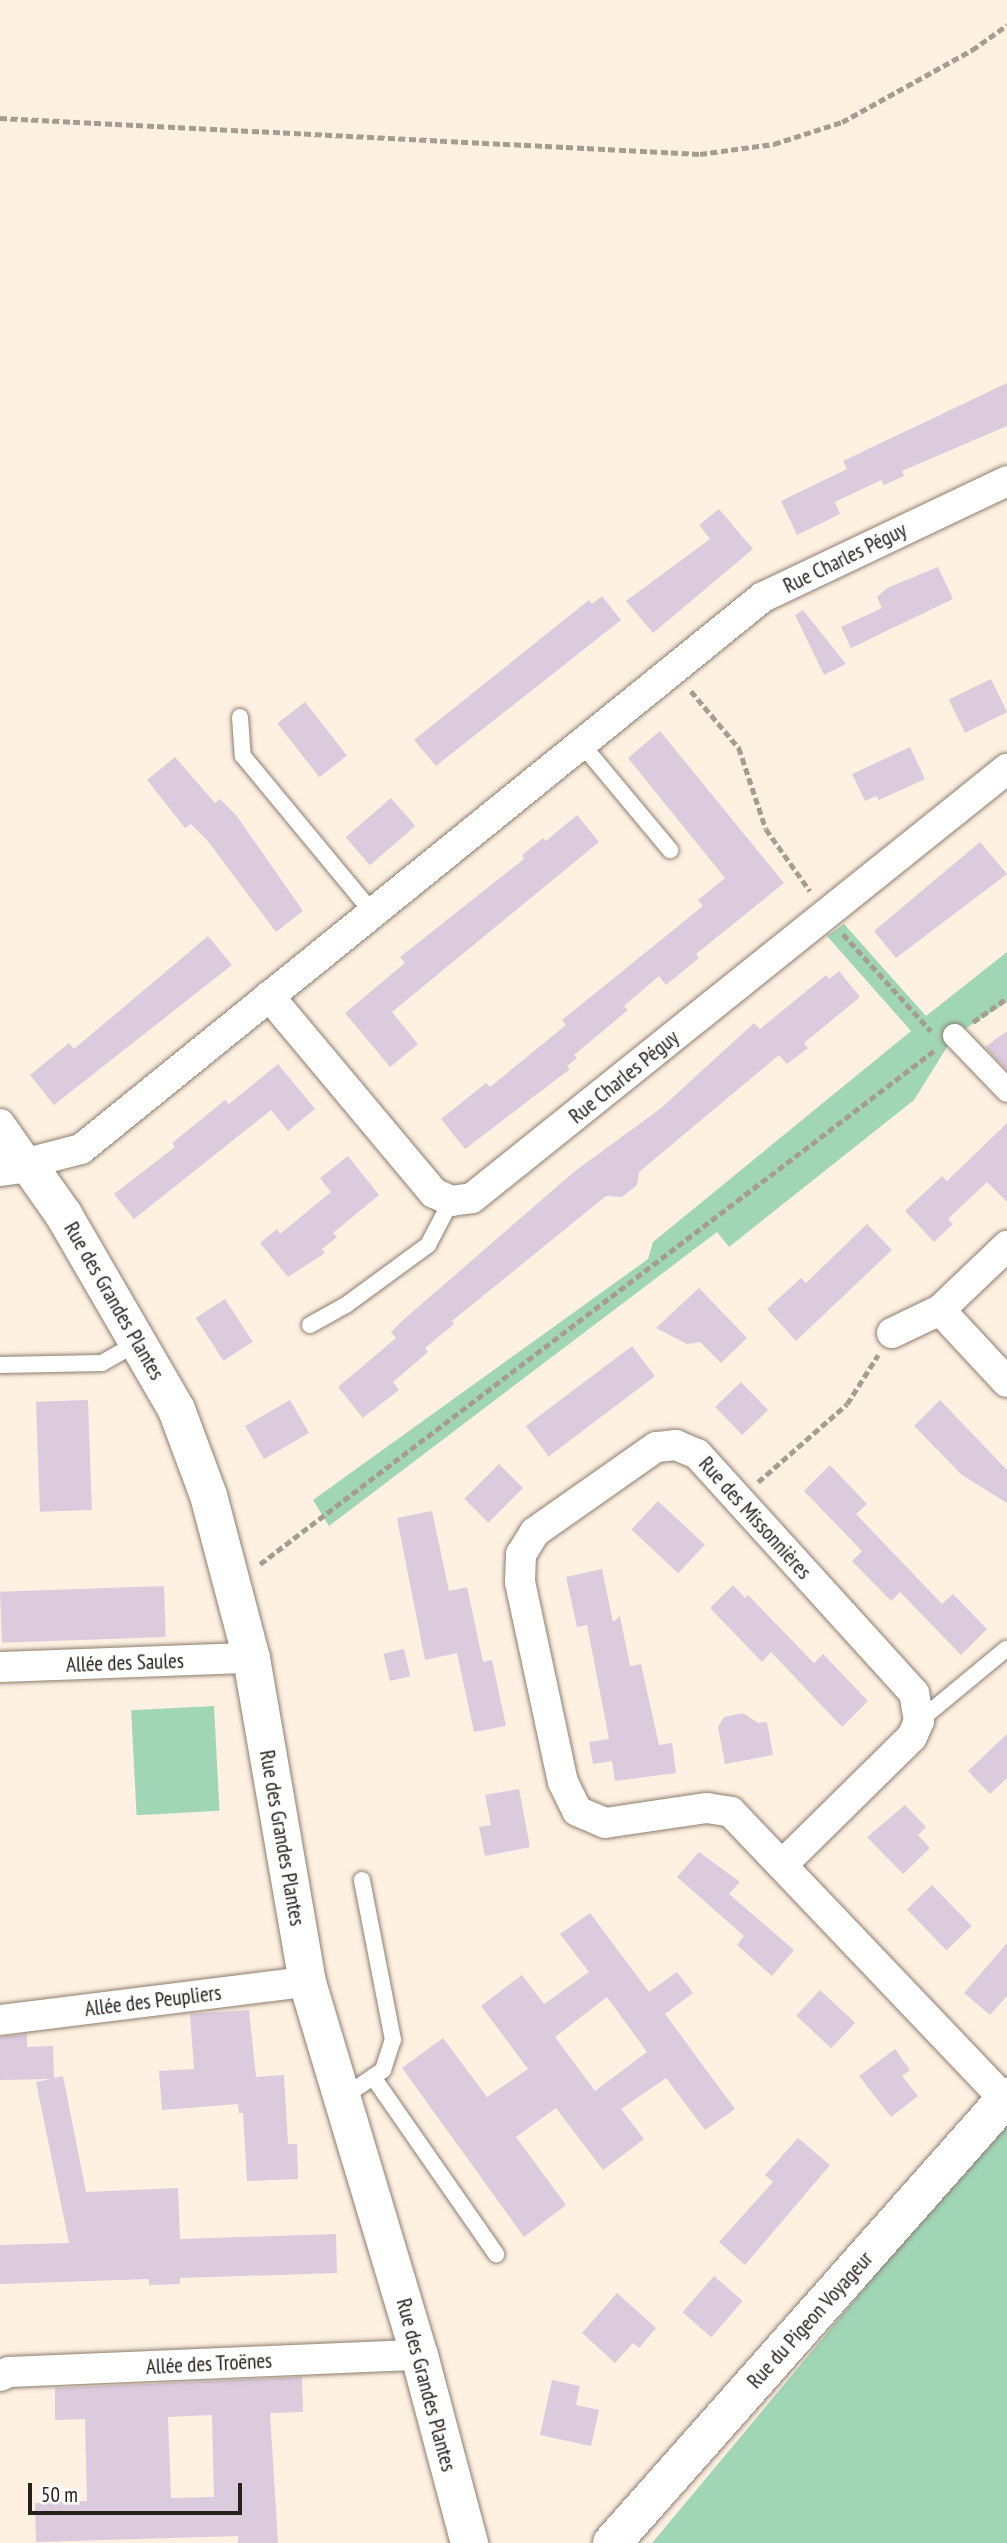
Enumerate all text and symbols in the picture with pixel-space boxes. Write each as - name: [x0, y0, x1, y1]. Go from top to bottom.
- street label: Rue Charles Péguy: [779, 517, 911, 599]
- street label: Rue Charles Péguy: [564, 1025, 684, 1129]
- street label: Rue des Grandes Plantes: [59, 1218, 169, 1384]
- street label: Rue des Missonnières: [693, 1452, 817, 1584]
- street label: Allée des Saules: [66, 1648, 184, 1678]
- street label: Rue des Grandes Plantes: [254, 1748, 310, 1928]
- street label: Allée des Peupliers: [83, 1980, 223, 2022]
- street label: Rue du Pigeon Voyageur: [742, 2246, 878, 2394]
- street label: Rue des Grandes Plantes: [391, 2296, 461, 2474]
- street label: Allée des Troënes: [145, 2348, 273, 2380]
- scale bar: [32, 2470, 245, 2514]
- text: 50 m: [41, 2481, 78, 2508]

